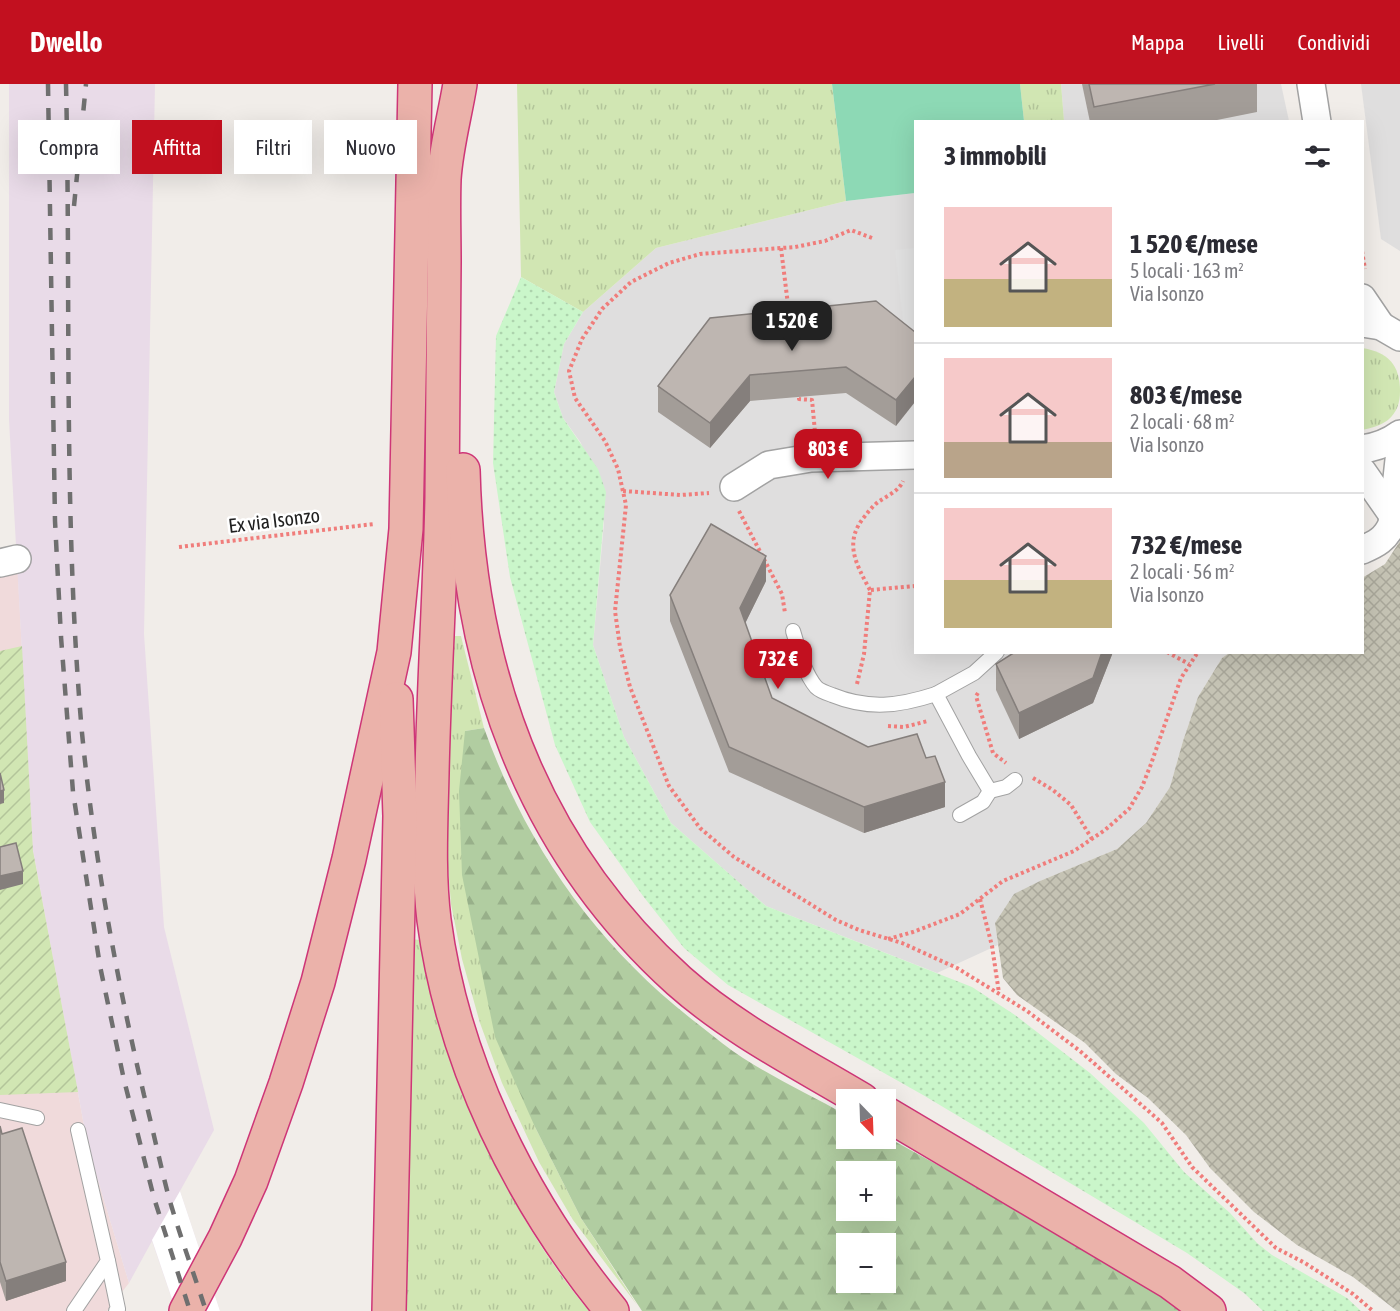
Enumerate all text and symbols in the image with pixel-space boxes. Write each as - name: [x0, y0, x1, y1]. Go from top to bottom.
- text: Dwello: [30, 26, 103, 58]
- text: Mappa: [1131, 30, 1185, 54]
- text: Livelli: [1218, 30, 1264, 54]
- text: Condividi: [1297, 30, 1370, 54]
- chip: Compra: [18, 120, 120, 174]
- chip: Affitta: [132, 120, 222, 174]
- chip: Filtri: [234, 120, 312, 174]
- chip: Nuovo: [324, 120, 417, 174]
- icon: filters: [1301, 140, 1334, 173]
- text: 3 immobili: [944, 141, 1047, 171]
- text: 1 520 €/mese: [1130, 229, 1258, 259]
- icon: home: [992, 231, 1064, 303]
- text: 5 locali · 163 m²: [1130, 259, 1244, 282]
- text: Via Isonzo: [1130, 282, 1204, 305]
- pin: 1 520 €: [737, 301, 847, 352]
- text: 1 520 €: [766, 309, 818, 332]
- text: 803 €/mese: [1130, 380, 1242, 410]
- icon: home: [992, 382, 1064, 454]
- text: 2 locali · 68 m²: [1130, 410, 1235, 433]
- pin: 803 €: [786, 429, 870, 480]
- text: Via Isonzo: [1130, 433, 1204, 456]
- text: 803 €: [808, 437, 848, 460]
- street label: Ex via Isonzo: [227, 503, 321, 537]
- text: 732 €/mese: [1130, 530, 1242, 560]
- icon: home: [992, 532, 1064, 604]
- text: 2 locali · 56 m²: [1130, 560, 1235, 583]
- text: Via Isonzo: [1130, 583, 1204, 606]
- pin: 732 €: [736, 639, 820, 690]
- text: 732 €: [758, 647, 798, 670]
- north arrow: [836, 1089, 896, 1149]
- map controls: [836, 1089, 896, 1293]
- button: +: [836, 1161, 896, 1221]
- button: −: [836, 1233, 896, 1293]

